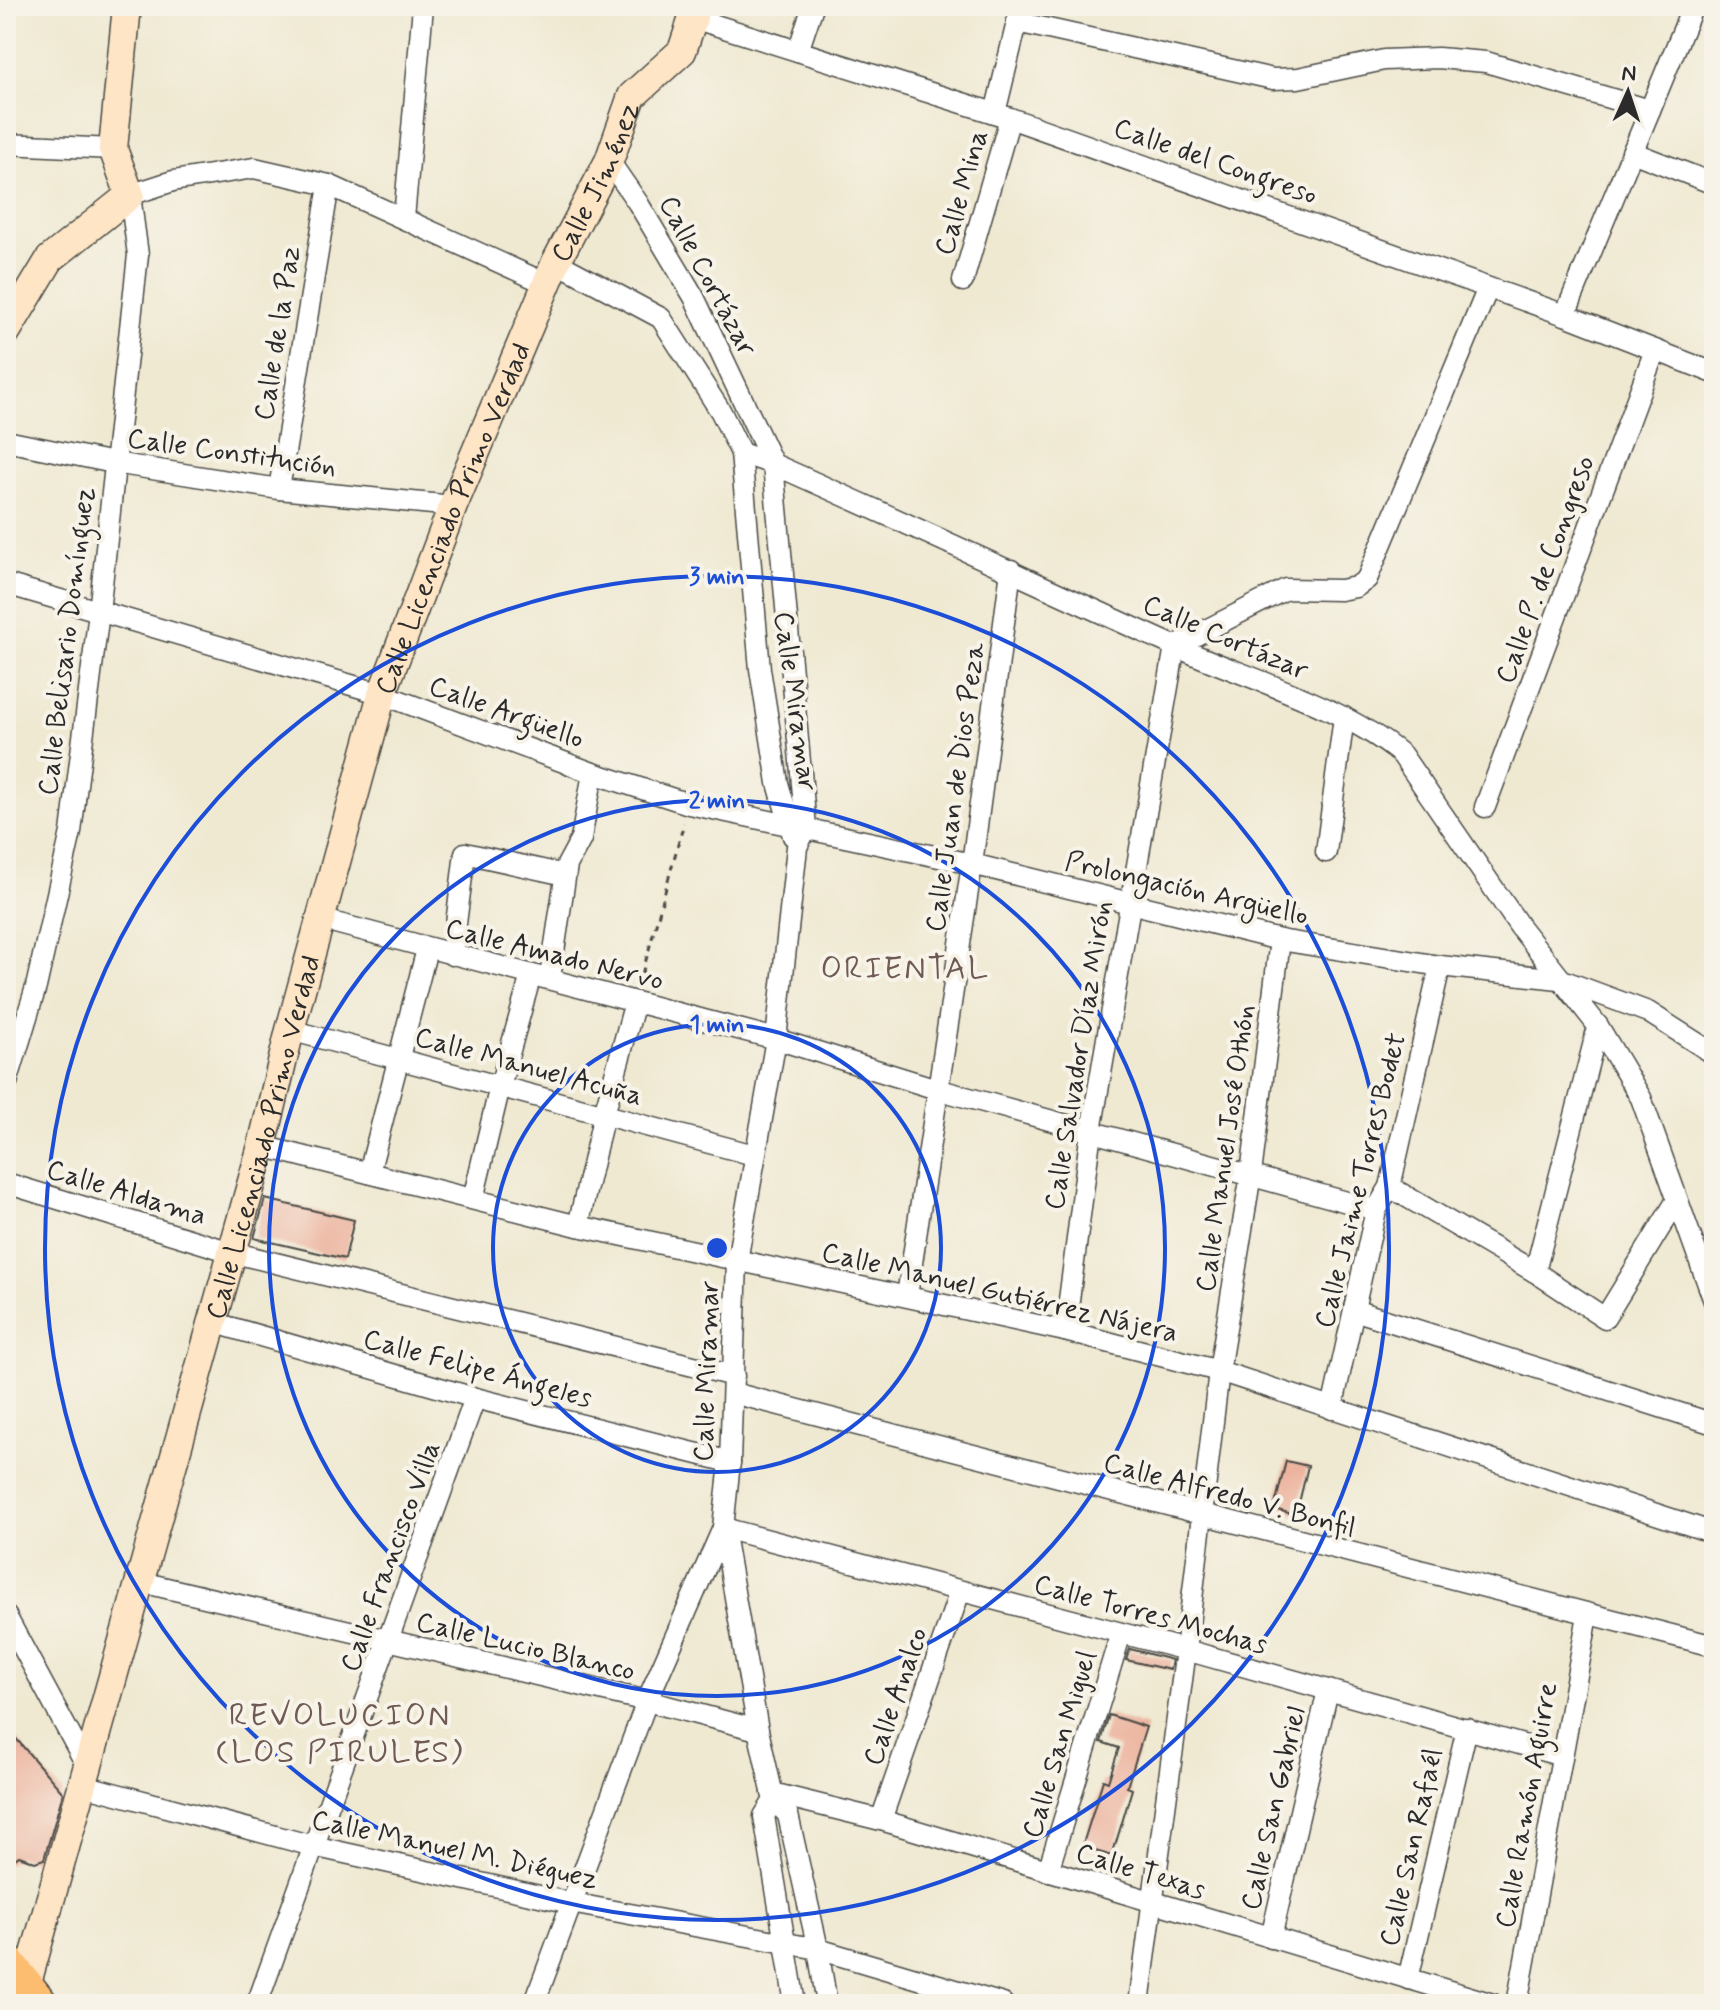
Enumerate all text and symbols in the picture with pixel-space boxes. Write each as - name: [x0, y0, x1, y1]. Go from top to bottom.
- north arrow: [1588, 52, 1668, 132]
- text: N: [1621, 60, 1637, 88]
- street label: Calle Jiménez: [543, 98, 649, 269]
- street label: Calle del Congreso: [1107, 110, 1322, 217]
- street label: Calle Mina: [927, 126, 998, 260]
- street label: Calle Cortázar: [649, 190, 765, 363]
- street label: Calle de la Paz: [246, 244, 311, 423]
- street label: Calle Licenciado Primo Verdad: [367, 338, 541, 700]
- street label: Calle Constitución: [125, 420, 339, 486]
- street label: Calle P. de Congreso: [1488, 451, 1605, 689]
- street label: Calle Belisario Domínguez: [30, 485, 108, 798]
- text: 3 min: [689, 562, 745, 593]
- street label: Calle Cortázar: [1137, 587, 1314, 690]
- street label: Calle Miramar: [764, 609, 825, 794]
- street label: Calle Juan de Dios Peza: [918, 640, 995, 934]
- street label: Calle Argüello: [422, 668, 589, 761]
- text: 2 min: [689, 786, 745, 817]
- street label: Prolongación Argüello: [1061, 843, 1312, 937]
- street label: Calle Salvador Díaz Mirón: [1037, 898, 1122, 1213]
- street label: Calle Amado Nervo: [441, 910, 667, 1000]
- district label: ORIENTAL: [820, 948, 990, 990]
- street label: Calle Licenciado Primo Verdad: [198, 951, 331, 1324]
- street label: Calle Manuel José Othón: [1188, 1002, 1265, 1294]
- text: 1 min: [689, 1010, 745, 1041]
- street label: Calle Manuel Acuña: [410, 1019, 646, 1116]
- street label: Calle Jaime Torres Bodet: [1307, 1029, 1416, 1332]
- street label: Calle Aldama: [42, 1152, 211, 1235]
- centre of rings: [703, 1234, 731, 1262]
- street label: Calle Manuel Gutiérrez Nájera: [818, 1234, 1181, 1352]
- street label: Calle Miramar: [686, 1280, 729, 1462]
- street label: Calle Felipe Ángeles: [358, 1320, 596, 1421]
- street label: Calle Francisco Villa: [332, 1436, 450, 1677]
- street label: Calle Alfredo V. Bonfil: [1099, 1445, 1359, 1548]
- street label: Calle Torres Mochas: [1030, 1566, 1271, 1664]
- street label: Calle Lucio Blanco: [412, 1604, 638, 1691]
- street label: Calle Analco: [855, 1623, 937, 1771]
- street label: Calle San Miguel: [1014, 1646, 1106, 1843]
- street label: Calle Ramón Aguirre: [1488, 1680, 1570, 1932]
- district label: REVOLUCION (LOS PIRULES): [216, 1695, 464, 1774]
- street label: Calle San Gabriel: [1233, 1703, 1316, 1914]
- street label: Calle San Rafaél: [1372, 1745, 1453, 1950]
- street label: Calle Manuel M. Diéguez: [308, 1802, 601, 1899]
- street label: Calle Texas: [1071, 1835, 1210, 1910]

